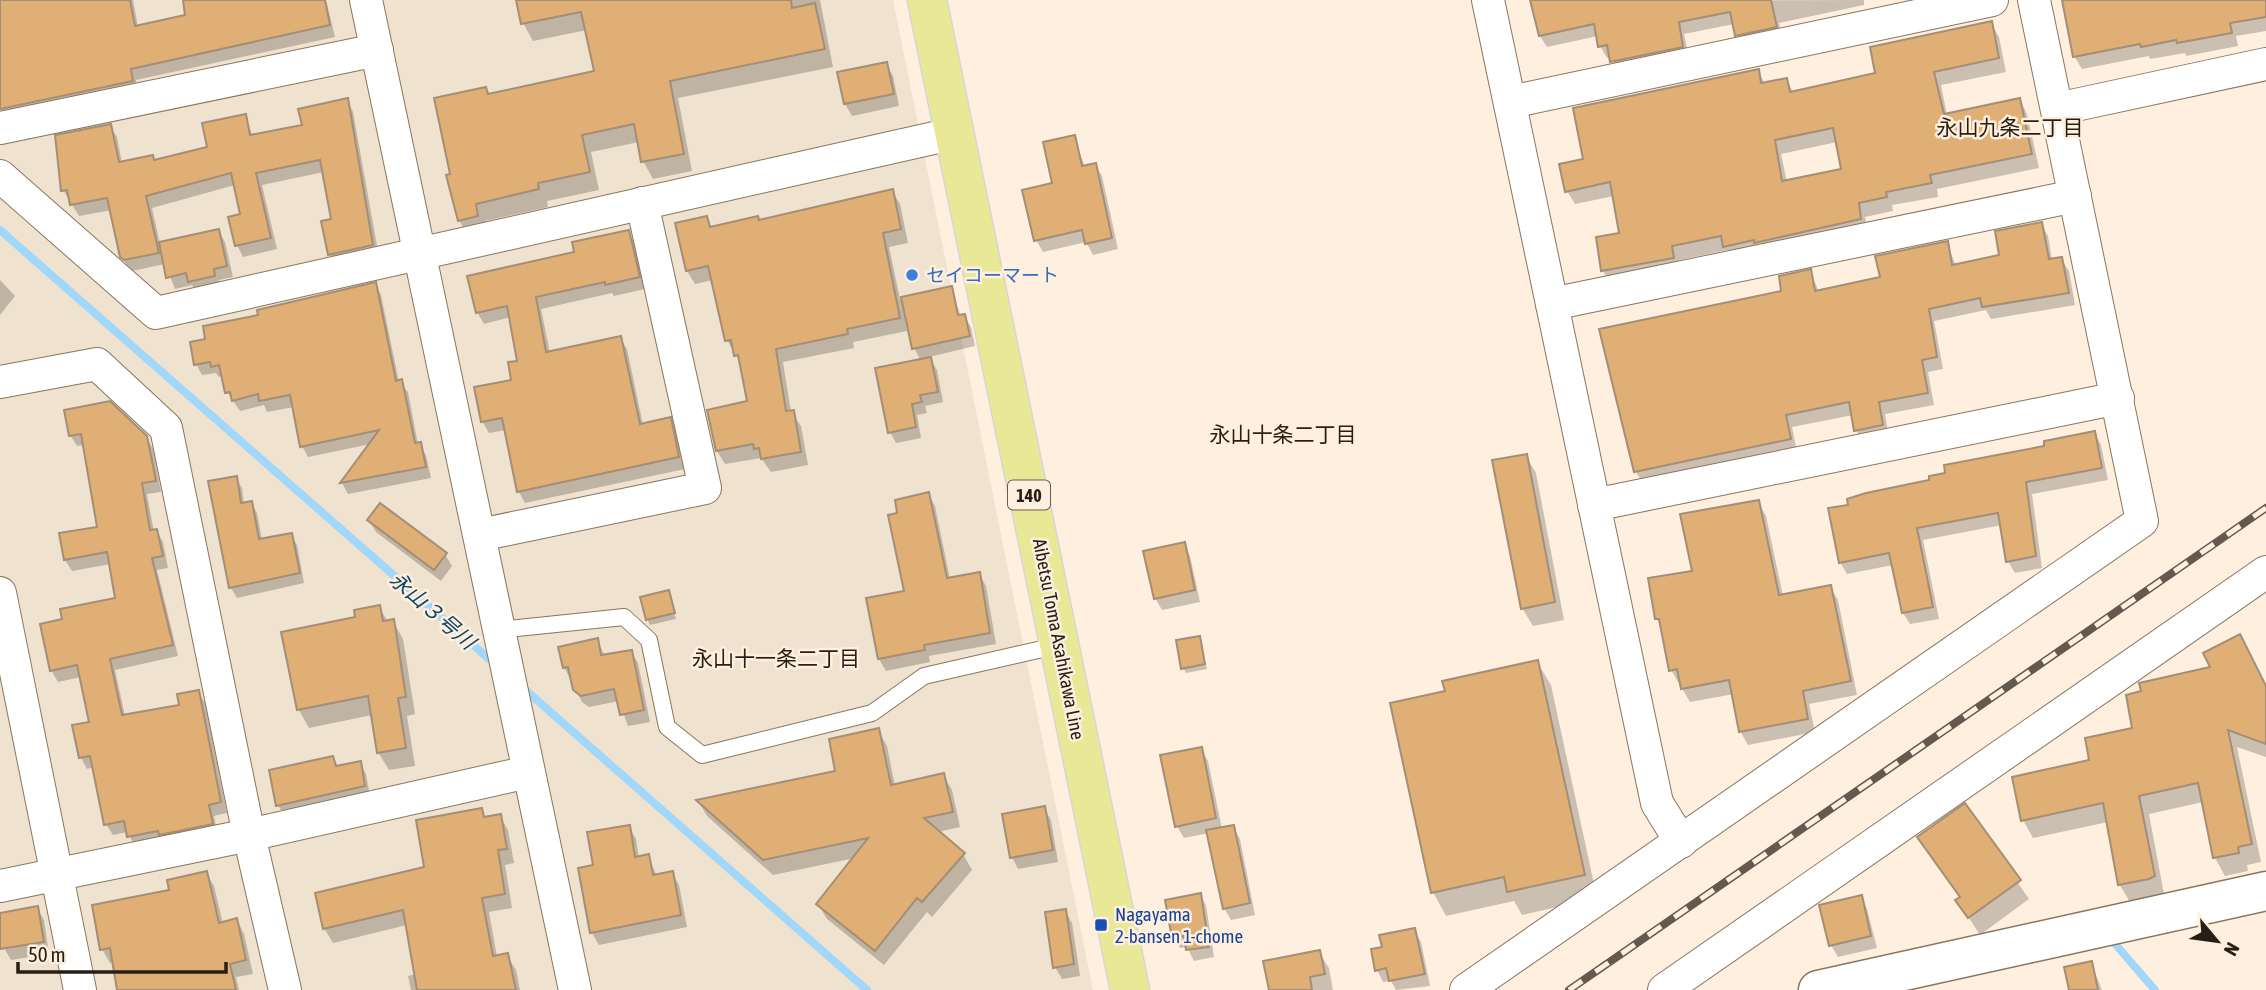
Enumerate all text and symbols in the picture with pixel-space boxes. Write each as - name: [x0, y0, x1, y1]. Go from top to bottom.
- district label: 永山九条二丁目: [1937, 115, 2084, 139]
- place label: セイコーマート: [926, 264, 1059, 286]
- marker: セイコーマート: [904, 267, 920, 283]
- district label: 永山十条二丁目: [1210, 422, 1357, 446]
- road number: 140: [1008, 480, 1050, 509]
- street label: Aibetsu Toma Asahikawa Line: [1029, 537, 1089, 741]
- water label: 永山３号川: [386, 567, 482, 655]
- district label: 永山十一条二丁目: [692, 646, 860, 670]
- place label: Nagayama 2-bansen 1-chome: [1115, 903, 1243, 947]
- north arrow: [2182, 906, 2252, 976]
- marker: Nagayama 2-bansen 1-chome: [1093, 917, 1109, 933]
- scale bar: [18, 930, 226, 974]
- text: N: [2220, 939, 2244, 959]
- text: 50 m: [28, 942, 66, 966]

